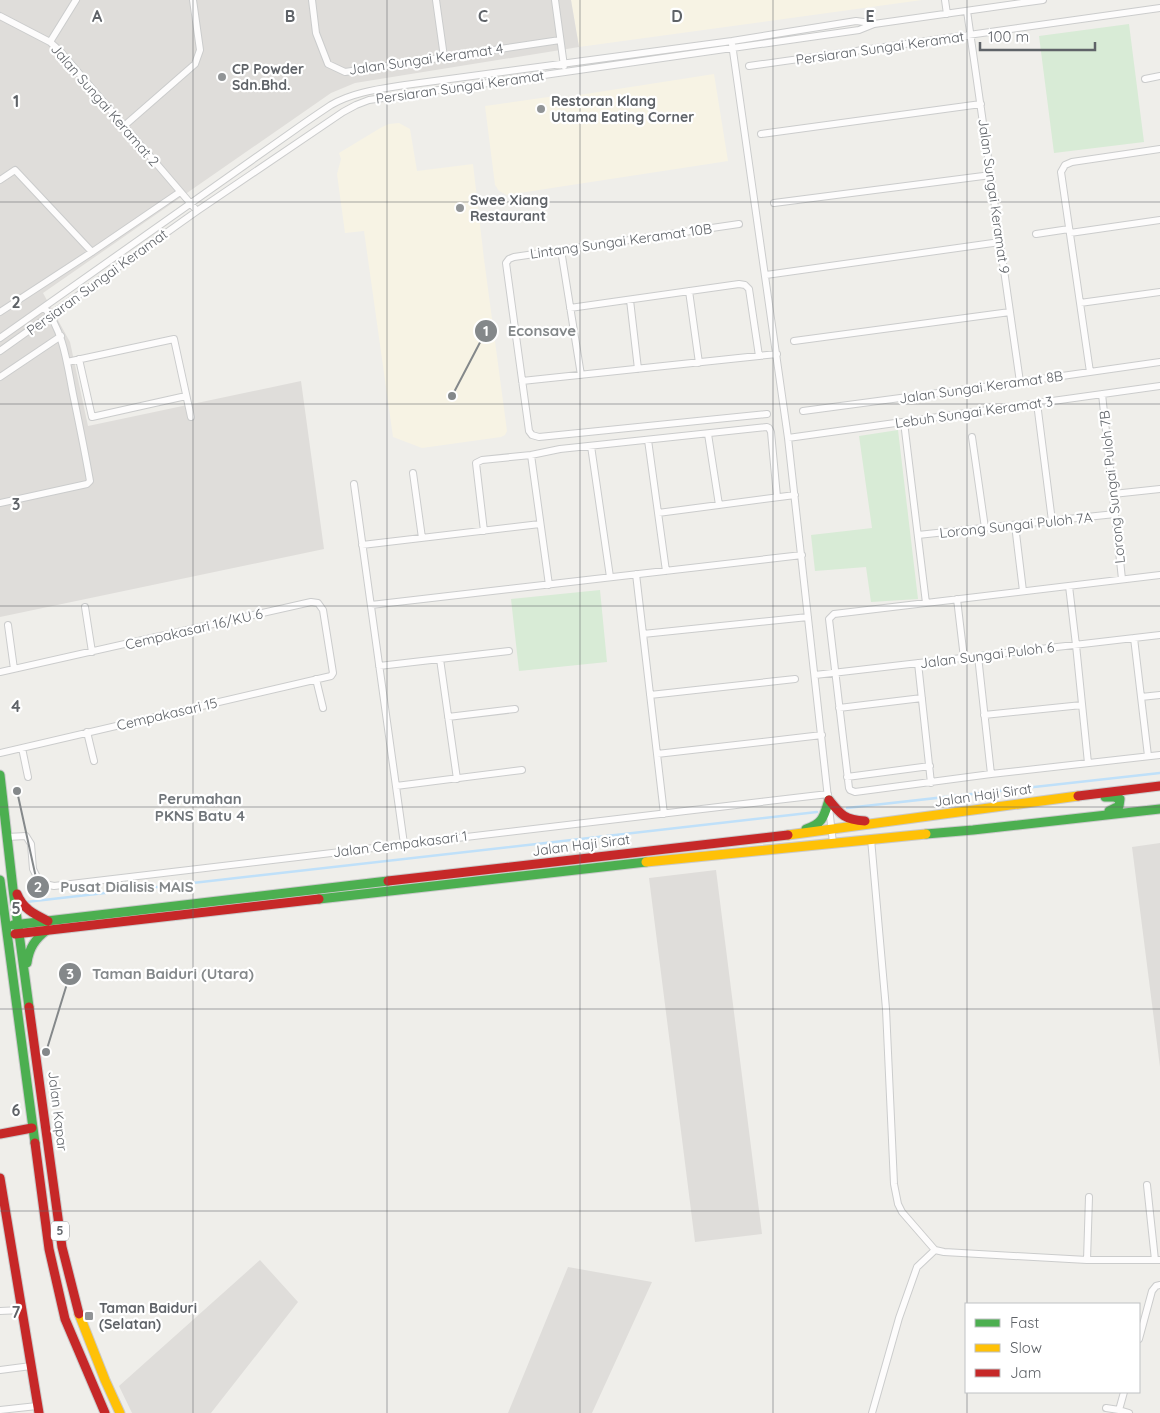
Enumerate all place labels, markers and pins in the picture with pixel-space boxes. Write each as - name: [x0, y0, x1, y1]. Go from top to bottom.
- place label: CP Powder Sdn.Bhd.: [232, 60, 304, 94]
- marker: CP Powder Sdn.Bhd.: [216, 71, 228, 83]
- place label: Restoran Klang Utama Eating Corner: [551, 92, 694, 126]
- marker: Restoran Klang Utama Eating Corner: [535, 103, 547, 115]
- place label: Swee Xiang Restaurant: [470, 191, 548, 225]
- marker: Swee Xiang Restaurant: [454, 202, 466, 214]
- callout: Econsave: [473, 316, 587, 346]
- callout: Pusat Dialisis MAIS: [26, 872, 204, 902]
- callout: Taman Baiduri (Utara): [57, 959, 264, 989]
- place label: Taman Baiduri (Selatan): [99, 1299, 197, 1333]
- marker: Taman Baiduri (Selatan): [83, 1310, 95, 1322]

